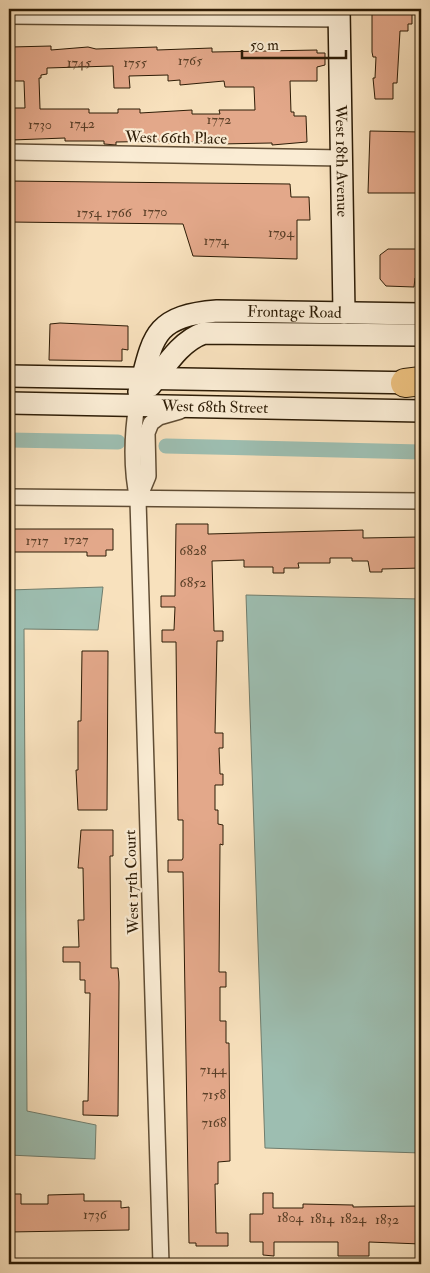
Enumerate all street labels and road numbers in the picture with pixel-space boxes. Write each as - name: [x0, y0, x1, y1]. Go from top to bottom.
- street label: West 18th Avenue: [331, 104, 352, 218]
- street label: West 66th Place: [124, 127, 227, 149]
- street label: Frontage Road: [247, 301, 342, 323]
- street label: West 68th Street: [160, 396, 268, 418]
- street label: West 17th Court: [120, 829, 144, 936]

